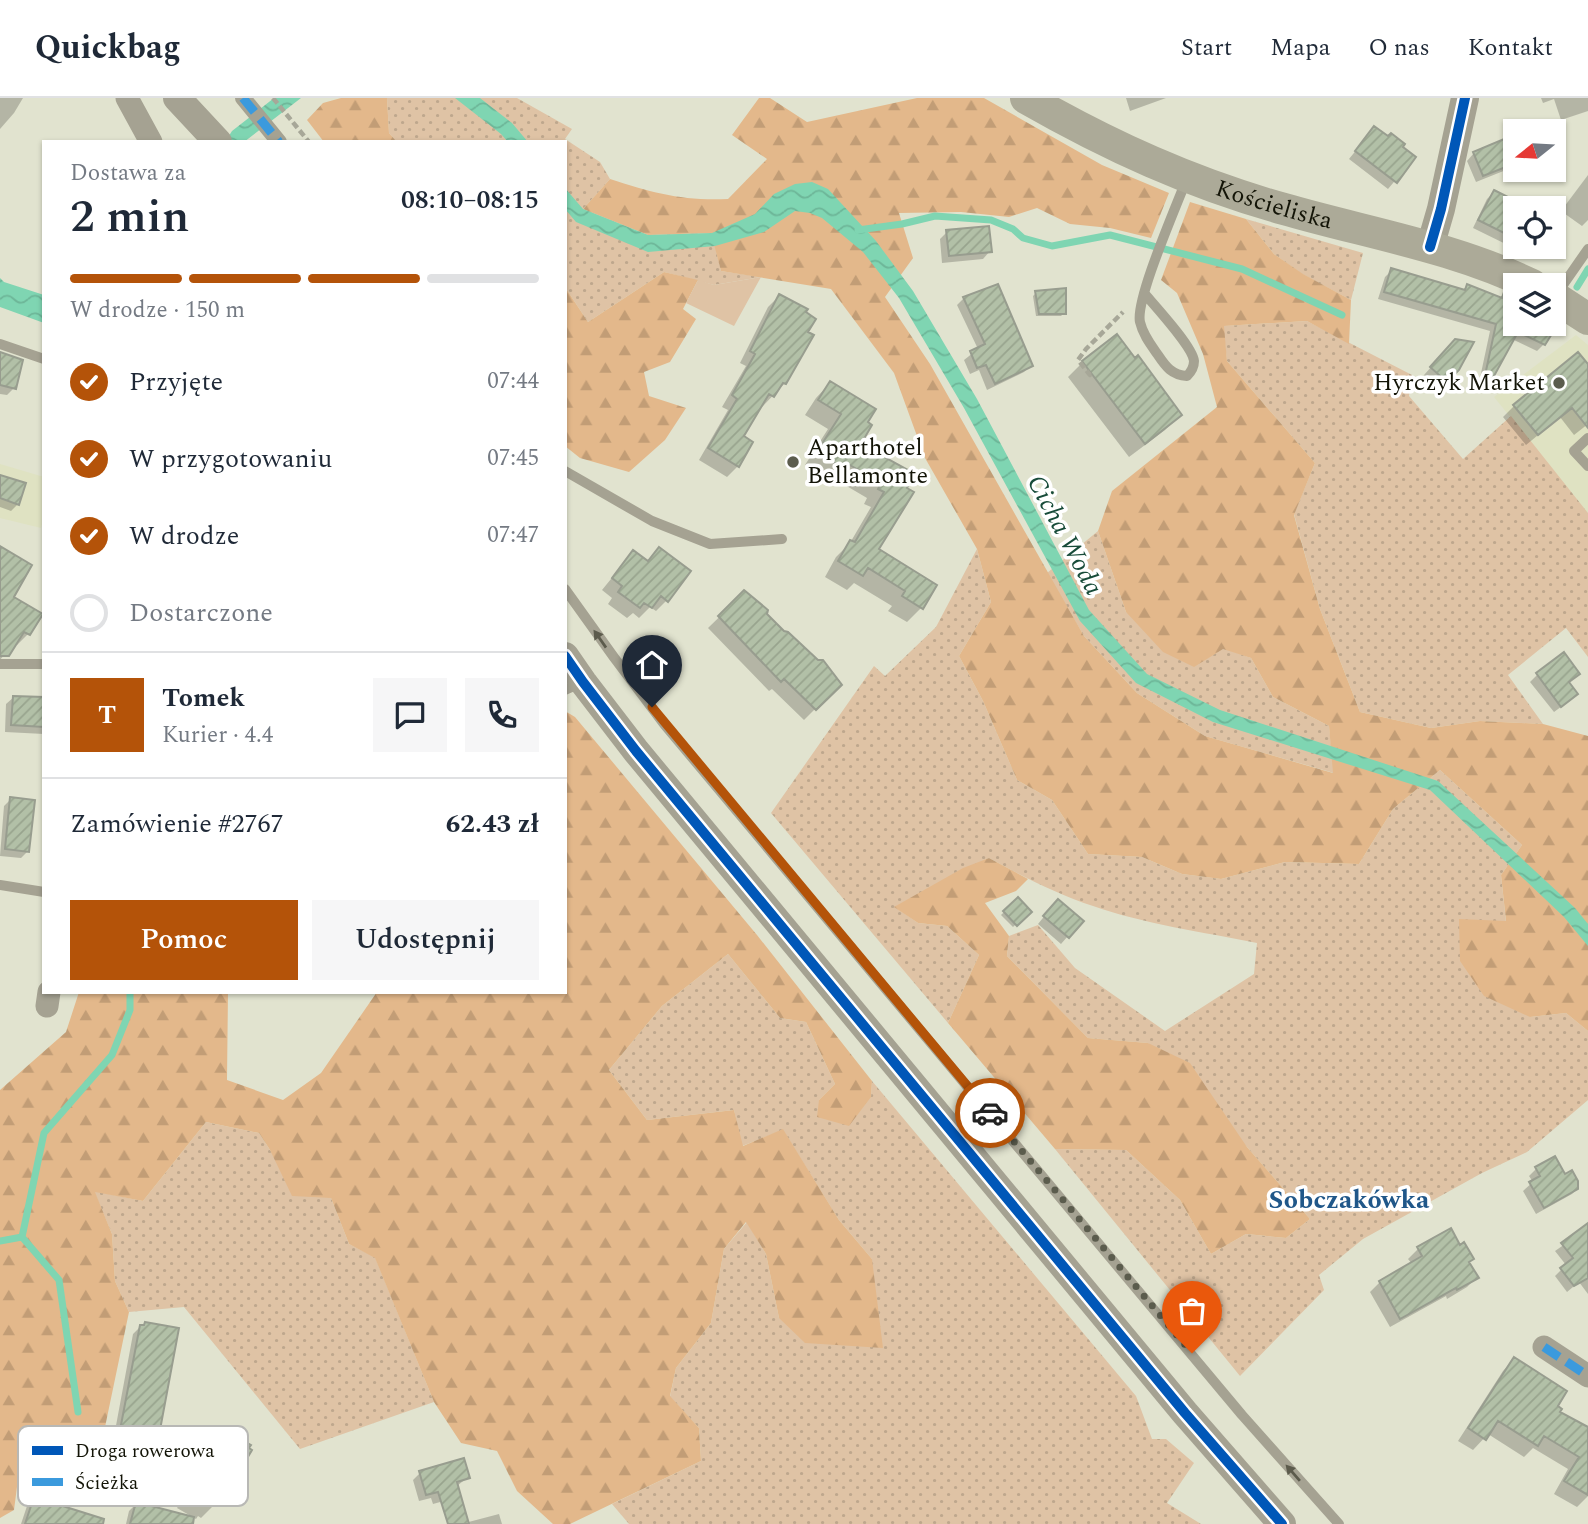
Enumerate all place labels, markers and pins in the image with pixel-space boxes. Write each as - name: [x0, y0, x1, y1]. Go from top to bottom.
- place label: Hyrczyk Market: [1373, 365, 1545, 401]
- marker: Hyrczyk Market: [1551, 375, 1567, 391]
- place label: Aparthotel Bellamonte: [807, 430, 928, 494]
- marker: Aparthotel Bellamonte: [785, 454, 801, 470]
- pin: [622, 635, 682, 707]
- pin: [1162, 1281, 1222, 1353]

